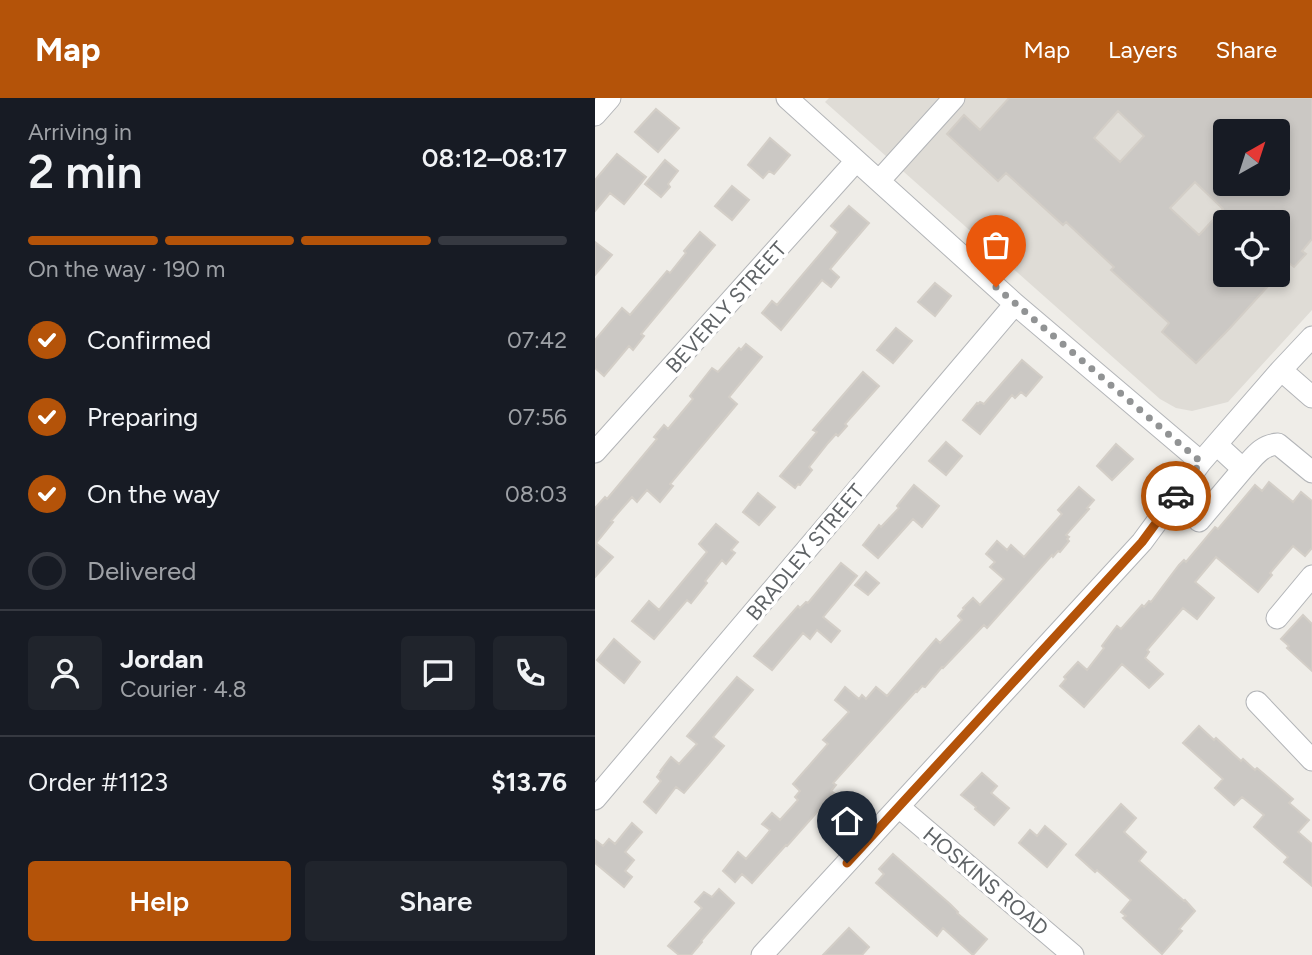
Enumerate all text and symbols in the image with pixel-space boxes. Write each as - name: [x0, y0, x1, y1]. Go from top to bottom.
- text: Map: [35, 30, 101, 69]
- text: Map: [1023, 35, 1070, 64]
- text: Layers: [1108, 35, 1177, 64]
- text: Share: [1215, 35, 1277, 64]
- text: Arriving in: [28, 118, 132, 146]
- north arrow: [1213, 119, 1290, 196]
- map controls: [1213, 119, 1290, 287]
- text: 08:12–08:17: [422, 142, 567, 174]
- text: 2 min: [28, 144, 143, 200]
- button: locate: [1213, 210, 1290, 287]
- pin: [966, 215, 1026, 287]
- icon: bag: [977, 226, 1015, 264]
- street label: BEVERLY STREET: [661, 236, 792, 378]
- text: On the way · 190 m: [28, 255, 225, 283]
- icon: check: [28, 321, 66, 359]
- text: Confirmed: [87, 324, 211, 356]
- text: 07:42: [507, 326, 567, 354]
- icon: check: [28, 398, 66, 436]
- text: Preparing: [87, 401, 198, 433]
- text: 07:56: [508, 403, 567, 431]
- courier: [1141, 461, 1211, 531]
- icon: check: [28, 475, 66, 513]
- icon: car: [1157, 477, 1195, 515]
- text: On the way: [87, 478, 220, 510]
- street label: BRADLEY STREET: [741, 479, 869, 625]
- text: 08:03: [505, 480, 567, 508]
- text: Delivered: [87, 555, 196, 587]
- button: person: [28, 636, 102, 710]
- button: chat: [401, 636, 475, 710]
- button: phone: [493, 636, 567, 710]
- text: Jordan: [120, 643, 203, 675]
- text: Courier · 4.8: [120, 675, 247, 703]
- text: Order #1123: [28, 766, 168, 798]
- text: $13.76: [491, 766, 567, 798]
- pin: [817, 791, 877, 863]
- icon: home: [828, 802, 866, 840]
- street label: HOSKINS ROAD: [918, 821, 1054, 941]
- button: Help: [28, 861, 291, 941]
- button: Share: [305, 861, 567, 941]

